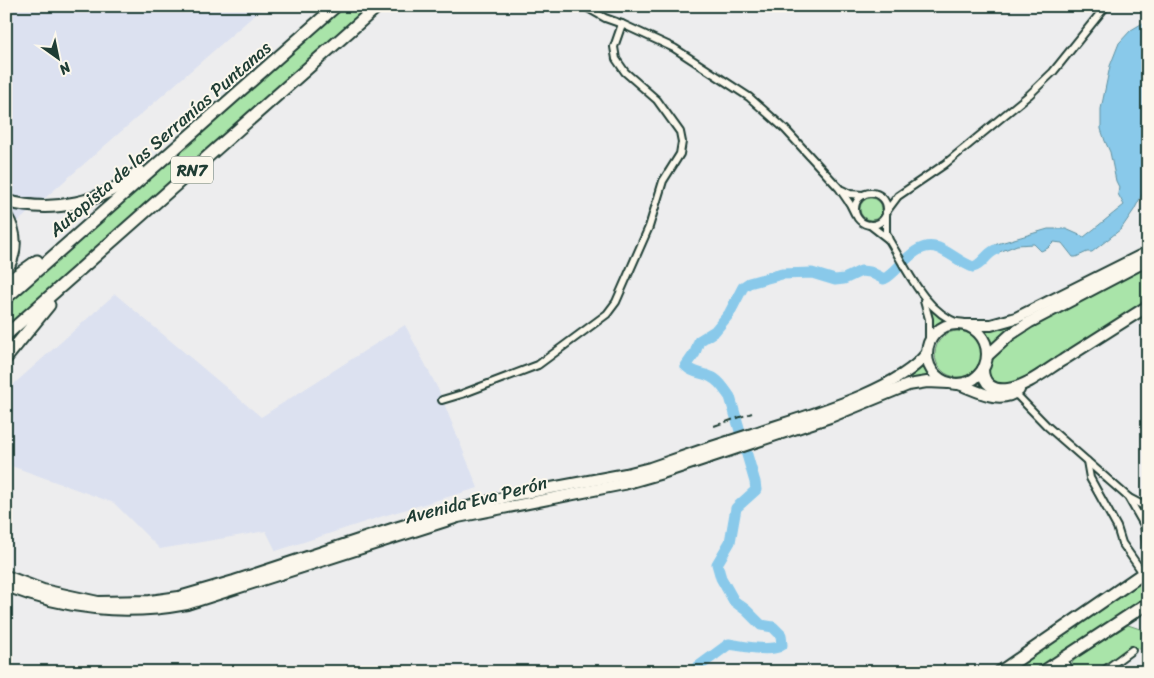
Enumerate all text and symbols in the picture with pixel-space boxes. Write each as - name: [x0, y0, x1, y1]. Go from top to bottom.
- north arrow: [32, 32, 82, 82]
- street label: Autopista de las Serranías Puntanas: [41, 32, 279, 246]
- text: N: [54, 55, 77, 82]
- road number: RN7: [171, 156, 213, 184]
- street label: Avenida Eva Perón: [400, 467, 551, 533]

